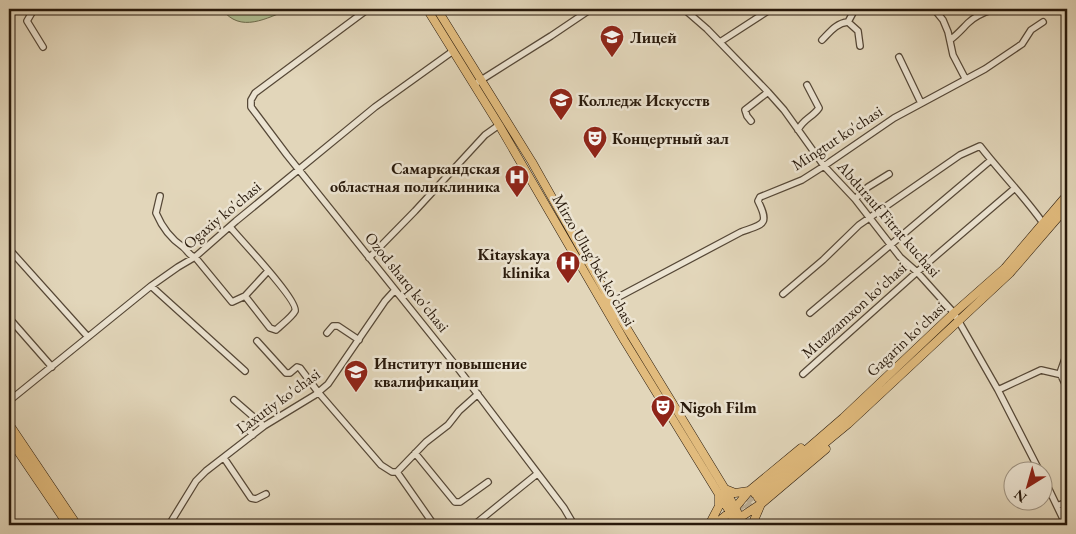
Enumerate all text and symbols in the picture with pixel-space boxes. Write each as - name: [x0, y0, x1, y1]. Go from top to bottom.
- school or university icon: Лицей: [599, 24, 625, 58]
- place label: Лицей: [630, 27, 677, 48]
- school or university icon: Колледж Искусств: [548, 87, 574, 121]
- place label: Колледж Искусств: [578, 90, 710, 111]
- street label: Mingtut ko'chasi: [788, 101, 887, 175]
- theatre icon: Концертный зал: [582, 125, 608, 159]
- place label: Концертный зал: [612, 128, 729, 149]
- street label: Abdurauf Fitrat kuchasi: [832, 156, 945, 282]
- place label: Самаркандская областная поликлиника: [330, 158, 501, 197]
- hospital icon: Самаркандская областная поликлиника: [504, 164, 530, 198]
- street label: Ogaxiy ko'chasi: [179, 176, 265, 254]
- street label: Mirzo Ulug'bek ko'chasi: [548, 190, 640, 330]
- street label: Ozod sharq ko'chasi: [360, 228, 454, 336]
- place label: Kitayskaya klinika: [478, 244, 551, 283]
- hospital icon: Kitayskaya klinika: [555, 250, 581, 284]
- street label: Muazzamxon ko'chasi: [797, 257, 911, 363]
- street label: Gagarin ko'chasi: [862, 297, 950, 381]
- place label: Институт повышение квалификации: [374, 353, 527, 392]
- school or university icon: Институт повышение квалификации: [343, 359, 369, 393]
- street label: Laxutiy ko'chasi: [232, 363, 324, 439]
- theatre icon: Nigoh Film: [650, 394, 676, 428]
- place label: Nigoh Film: [680, 397, 757, 418]
- north arrow: [1004, 462, 1054, 512]
- text: N: [1010, 485, 1030, 507]

